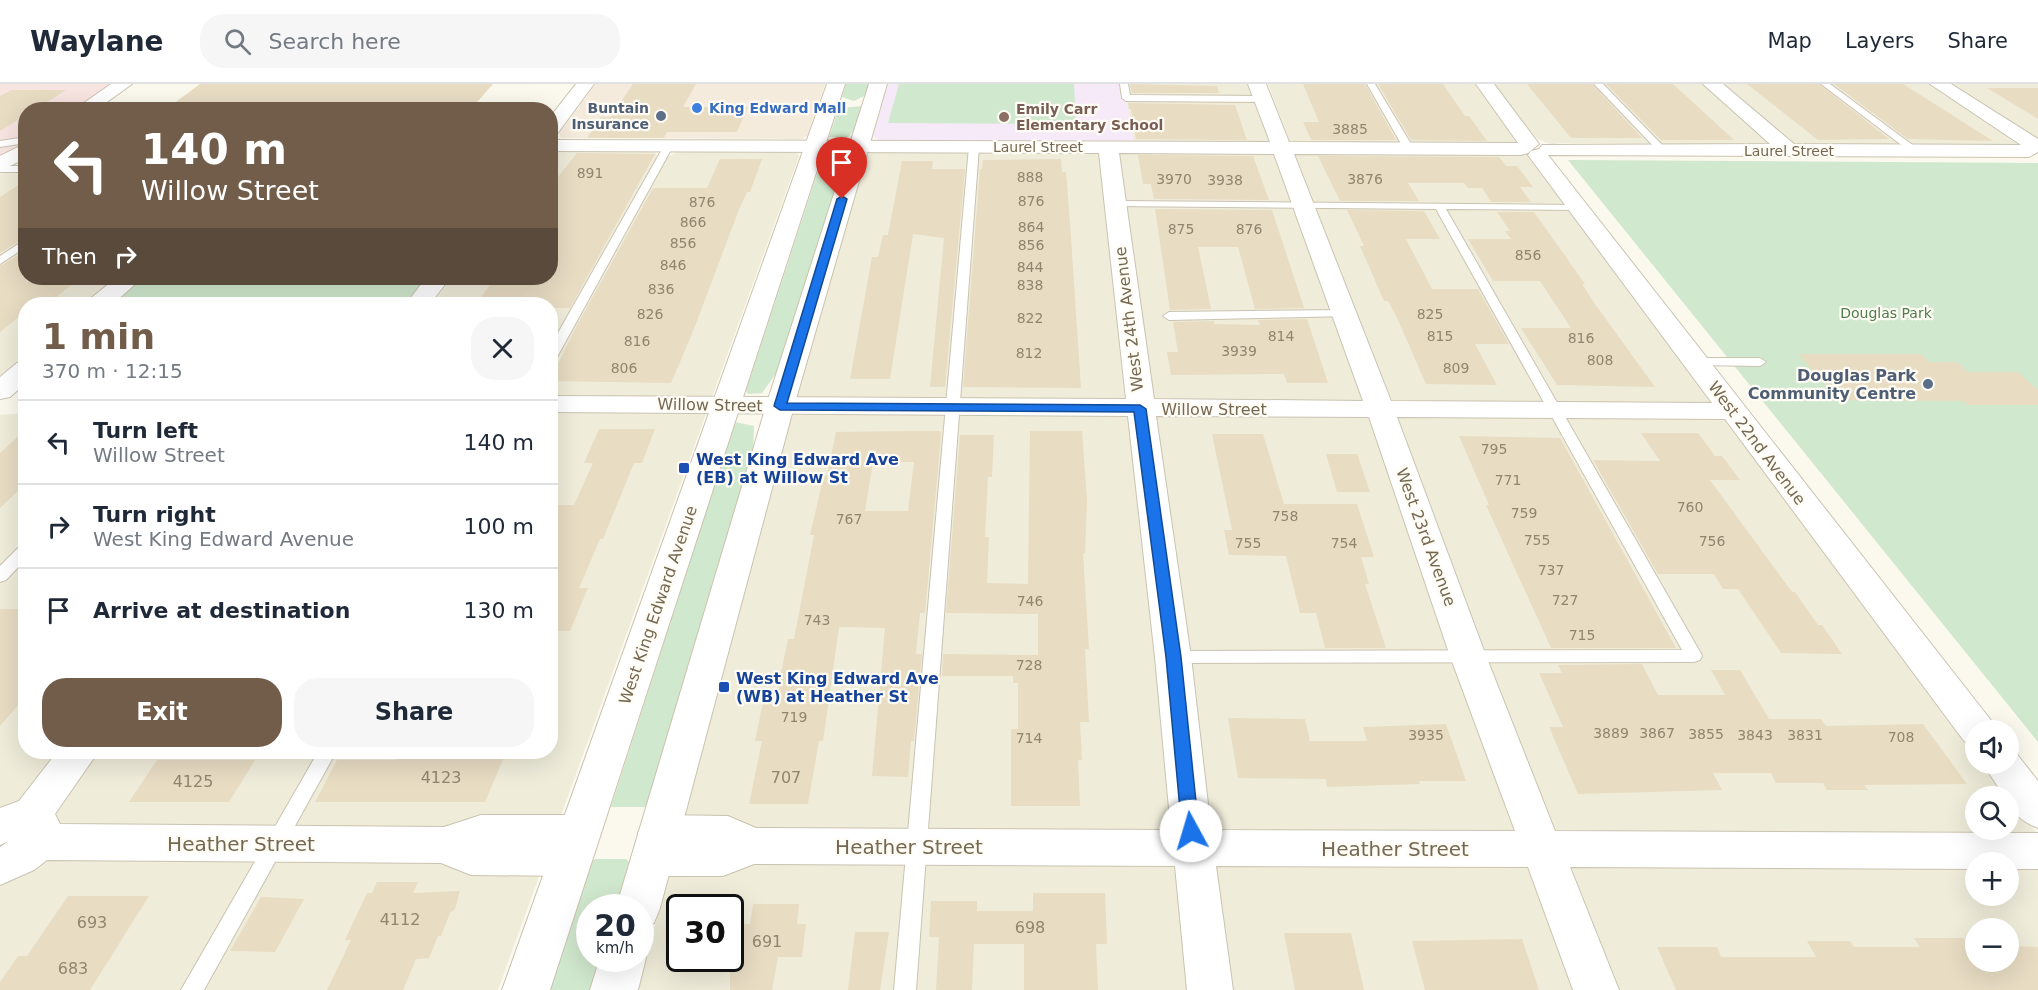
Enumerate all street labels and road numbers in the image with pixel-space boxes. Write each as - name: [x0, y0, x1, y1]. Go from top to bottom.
- street label: Laurel Street: [993, 139, 1084, 155]
- street label: Laurel Street: [1744, 143, 1835, 159]
- street label: West 24th Avenue: [1111, 246, 1147, 392]
- street label: West 22nd Avenue: [1704, 378, 1810, 508]
- street label: Willow Street: [657, 395, 763, 415]
- street label: Willow Street: [1161, 400, 1267, 419]
- street label: West 23rd Avenue: [1392, 465, 1460, 609]
- street label: West King Edward Avenue: [615, 503, 701, 707]
- street label: Heather Street: [167, 832, 315, 856]
- street label: Heather Street: [835, 835, 983, 859]
- street label: Heather Street: [1321, 837, 1469, 861]

